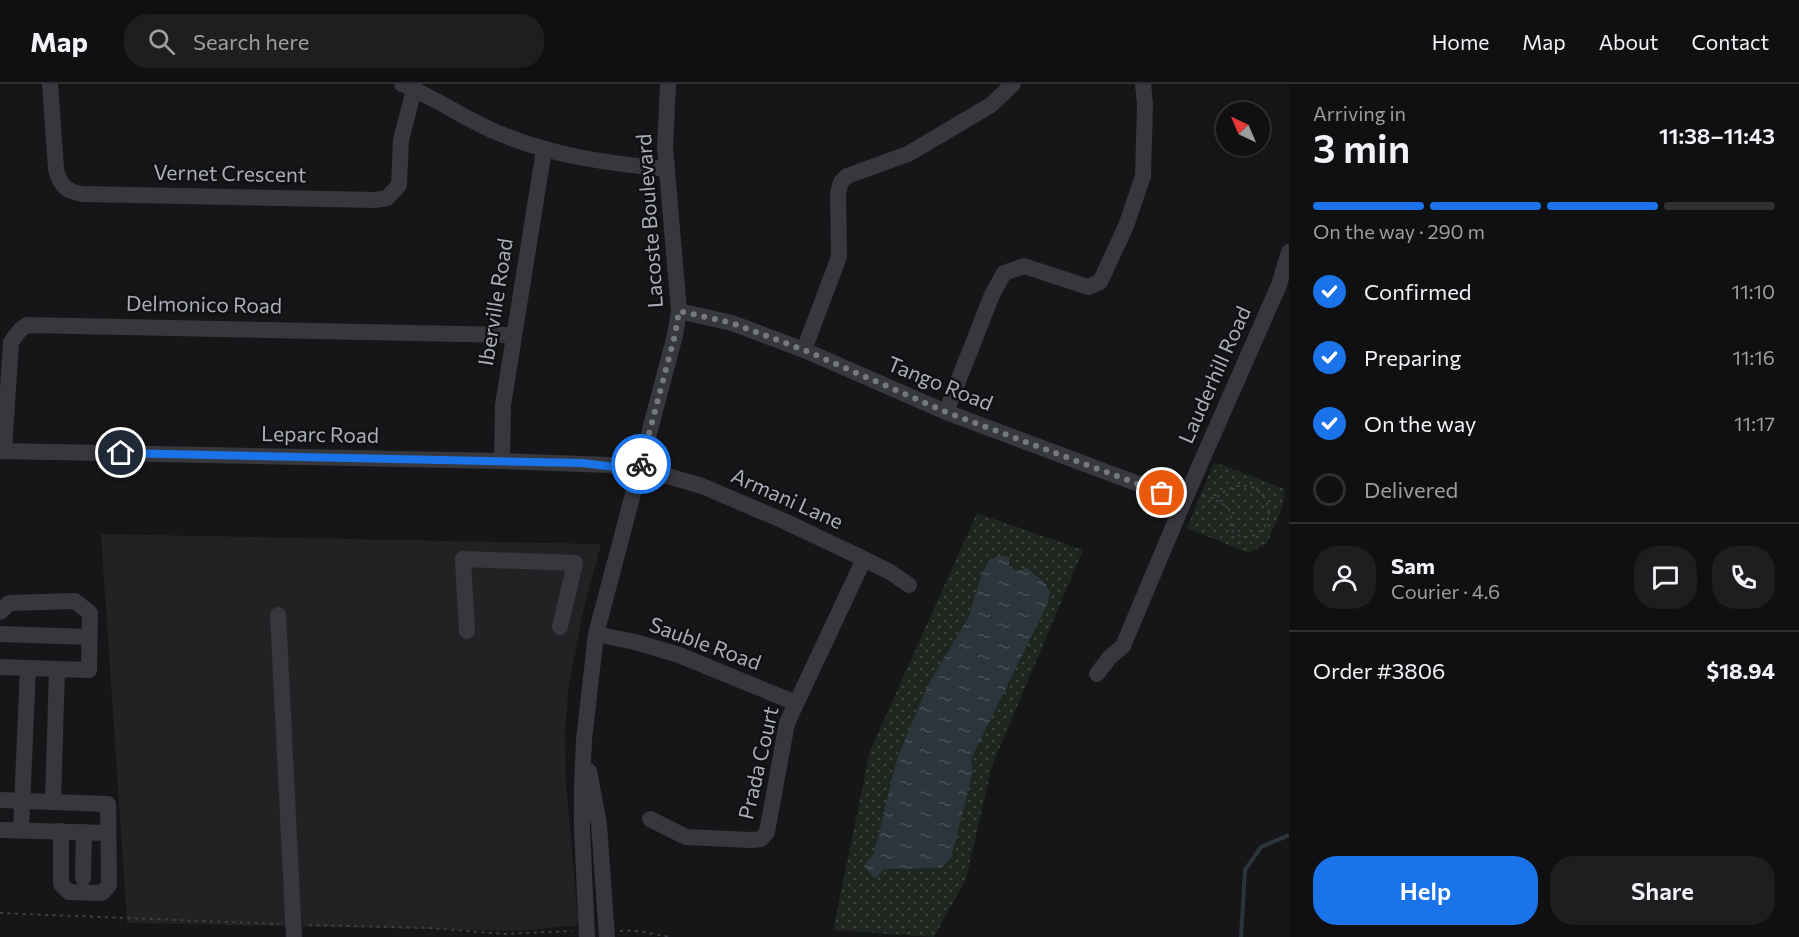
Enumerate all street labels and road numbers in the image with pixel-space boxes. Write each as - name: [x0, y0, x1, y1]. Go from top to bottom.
- street label: Lacoste Boulevard: [630, 133, 667, 309]
- street label: Vernet Crescent: [153, 159, 307, 186]
- street label: Iberville Road: [472, 236, 517, 367]
- street label: Delmonico Road: [126, 290, 282, 317]
- street label: Lauderhill Road: [1172, 302, 1255, 447]
- street label: Tango Road: [884, 350, 997, 415]
- street label: Leparc Road: [261, 420, 379, 447]
- street label: Armani Lane: [728, 462, 847, 533]
- street label: Sauble Road: [646, 611, 765, 674]
- street label: Prada Court: [732, 704, 783, 822]

